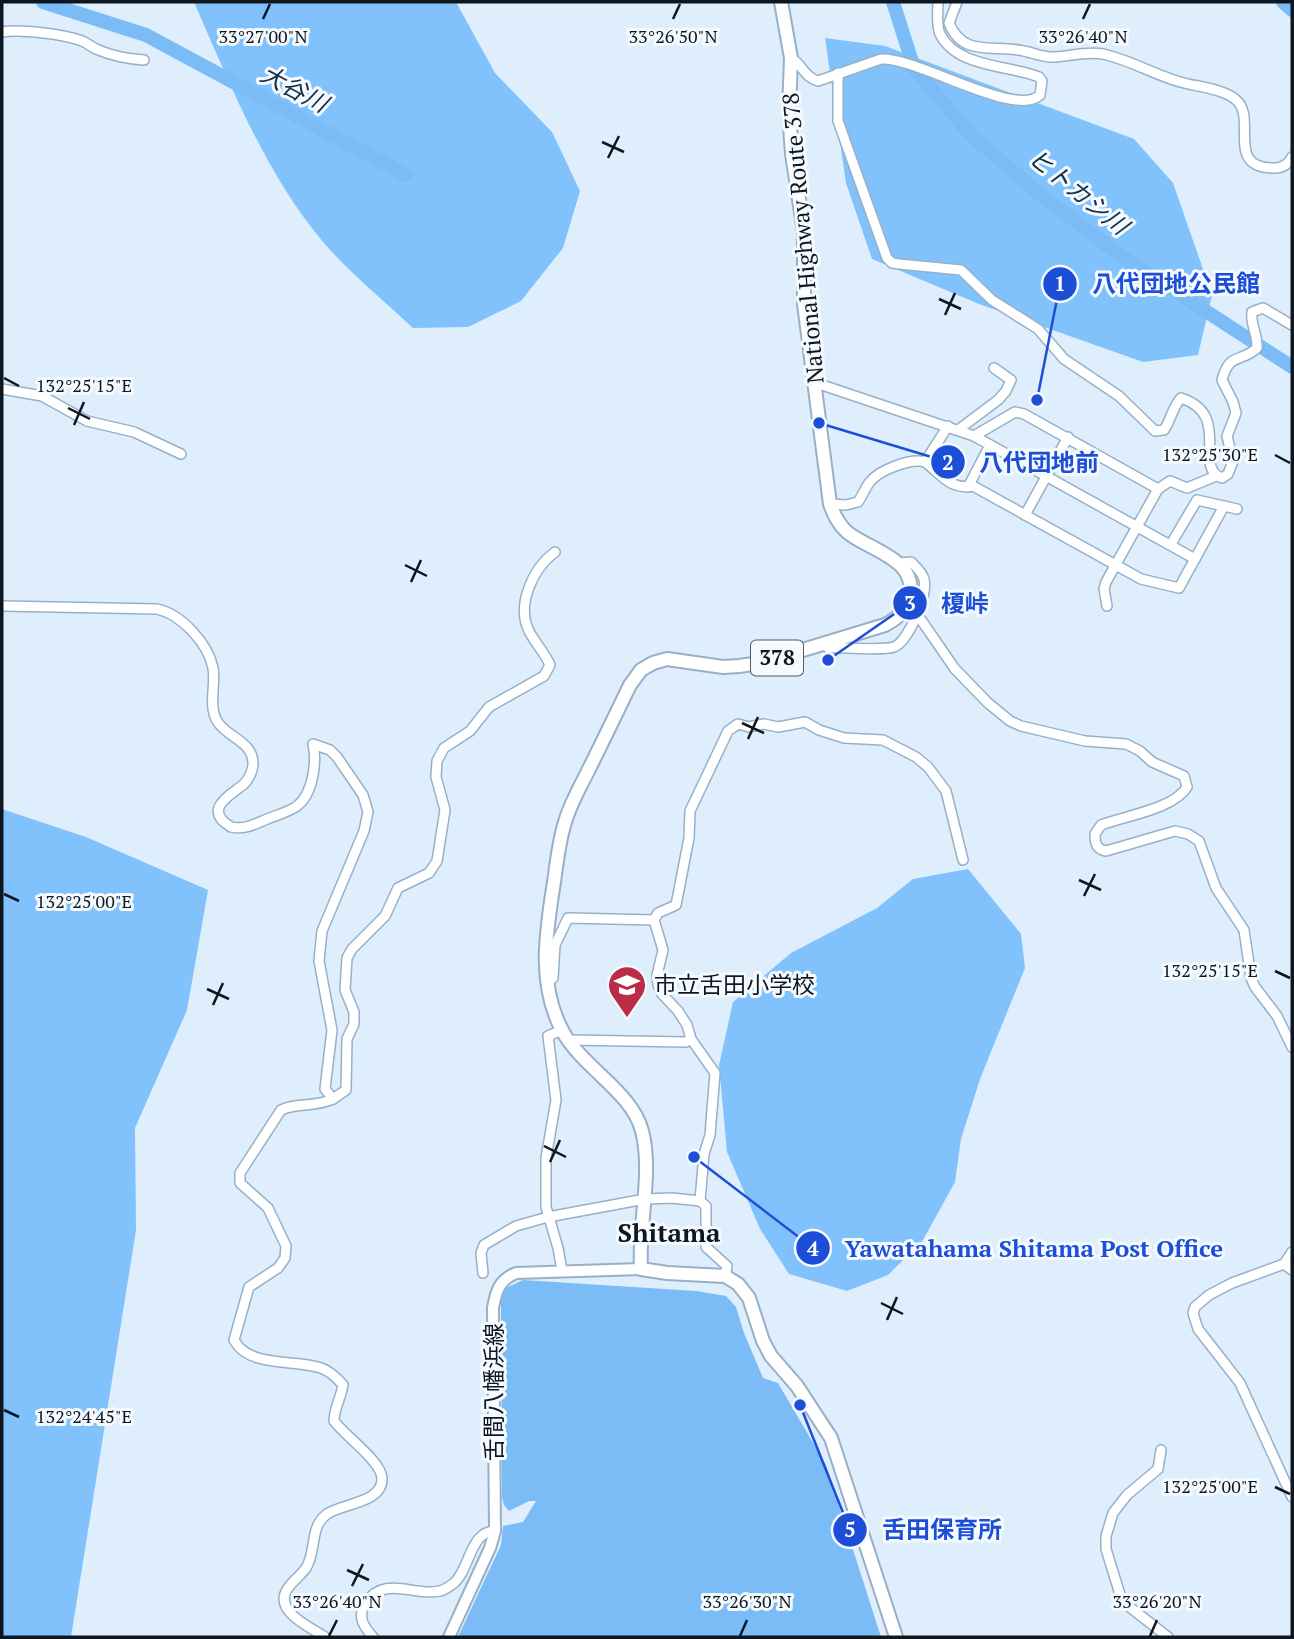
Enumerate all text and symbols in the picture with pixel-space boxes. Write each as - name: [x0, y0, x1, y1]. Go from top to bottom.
- text: 33°27'00"N: [218, 24, 308, 48]
- text: 33°26'50"N: [628, 24, 718, 48]
- text: 33°26'40"N: [1038, 24, 1128, 48]
- water label: 大谷川: [255, 57, 336, 121]
- street label: National Highway Route 378: [774, 91, 831, 385]
- water label: ヒトカシ川: [1022, 141, 1138, 243]
- callout: 八代団地公民館: [1043, 261, 1274, 306]
- text: 八代団地公民館: [1092, 267, 1260, 299]
- text: 1: [1054, 269, 1066, 297]
- text: 132°25'15"E: [36, 373, 132, 397]
- callout: 八代団地前: [930, 440, 1113, 485]
- text: 132°25'30"E: [1162, 442, 1258, 466]
- text: 八代団地前: [979, 446, 1099, 478]
- text: 2: [942, 448, 954, 476]
- callout: 榎峠: [892, 581, 1003, 626]
- text: 榎峠: [941, 587, 989, 619]
- text: 3: [904, 589, 916, 617]
- road number: 378: [751, 640, 803, 676]
- text: 132°25'00"E: [36, 889, 132, 913]
- text: 132°25'15"E: [1162, 958, 1258, 982]
- school or university icon: 市立舌田小学校: [606, 964, 648, 1019]
- place label: 市立舌田小学校: [654, 969, 815, 1000]
- district label: Shitama: [617, 1215, 721, 1249]
- callout: Yawatahama Shitama Post Office: [795, 1226, 1237, 1271]
- text: Yawatahama Shitama Post Office: [845, 1232, 1223, 1264]
- text: 4: [807, 1234, 819, 1262]
- street label: 舌間八幡浜線: [478, 1323, 509, 1461]
- text: 132°24'45"E: [36, 1404, 132, 1428]
- text: 132°25'00"E: [1162, 1474, 1258, 1498]
- callout: 舌田保育所: [833, 1507, 1016, 1552]
- text: 舌田保育所: [882, 1513, 1002, 1545]
- text: 5: [844, 1515, 856, 1543]
- text: 33°26'40"N: [292, 1589, 382, 1613]
- text: 33°26'30"N: [702, 1589, 792, 1613]
- text: 33°26'20"N: [1112, 1589, 1202, 1613]

